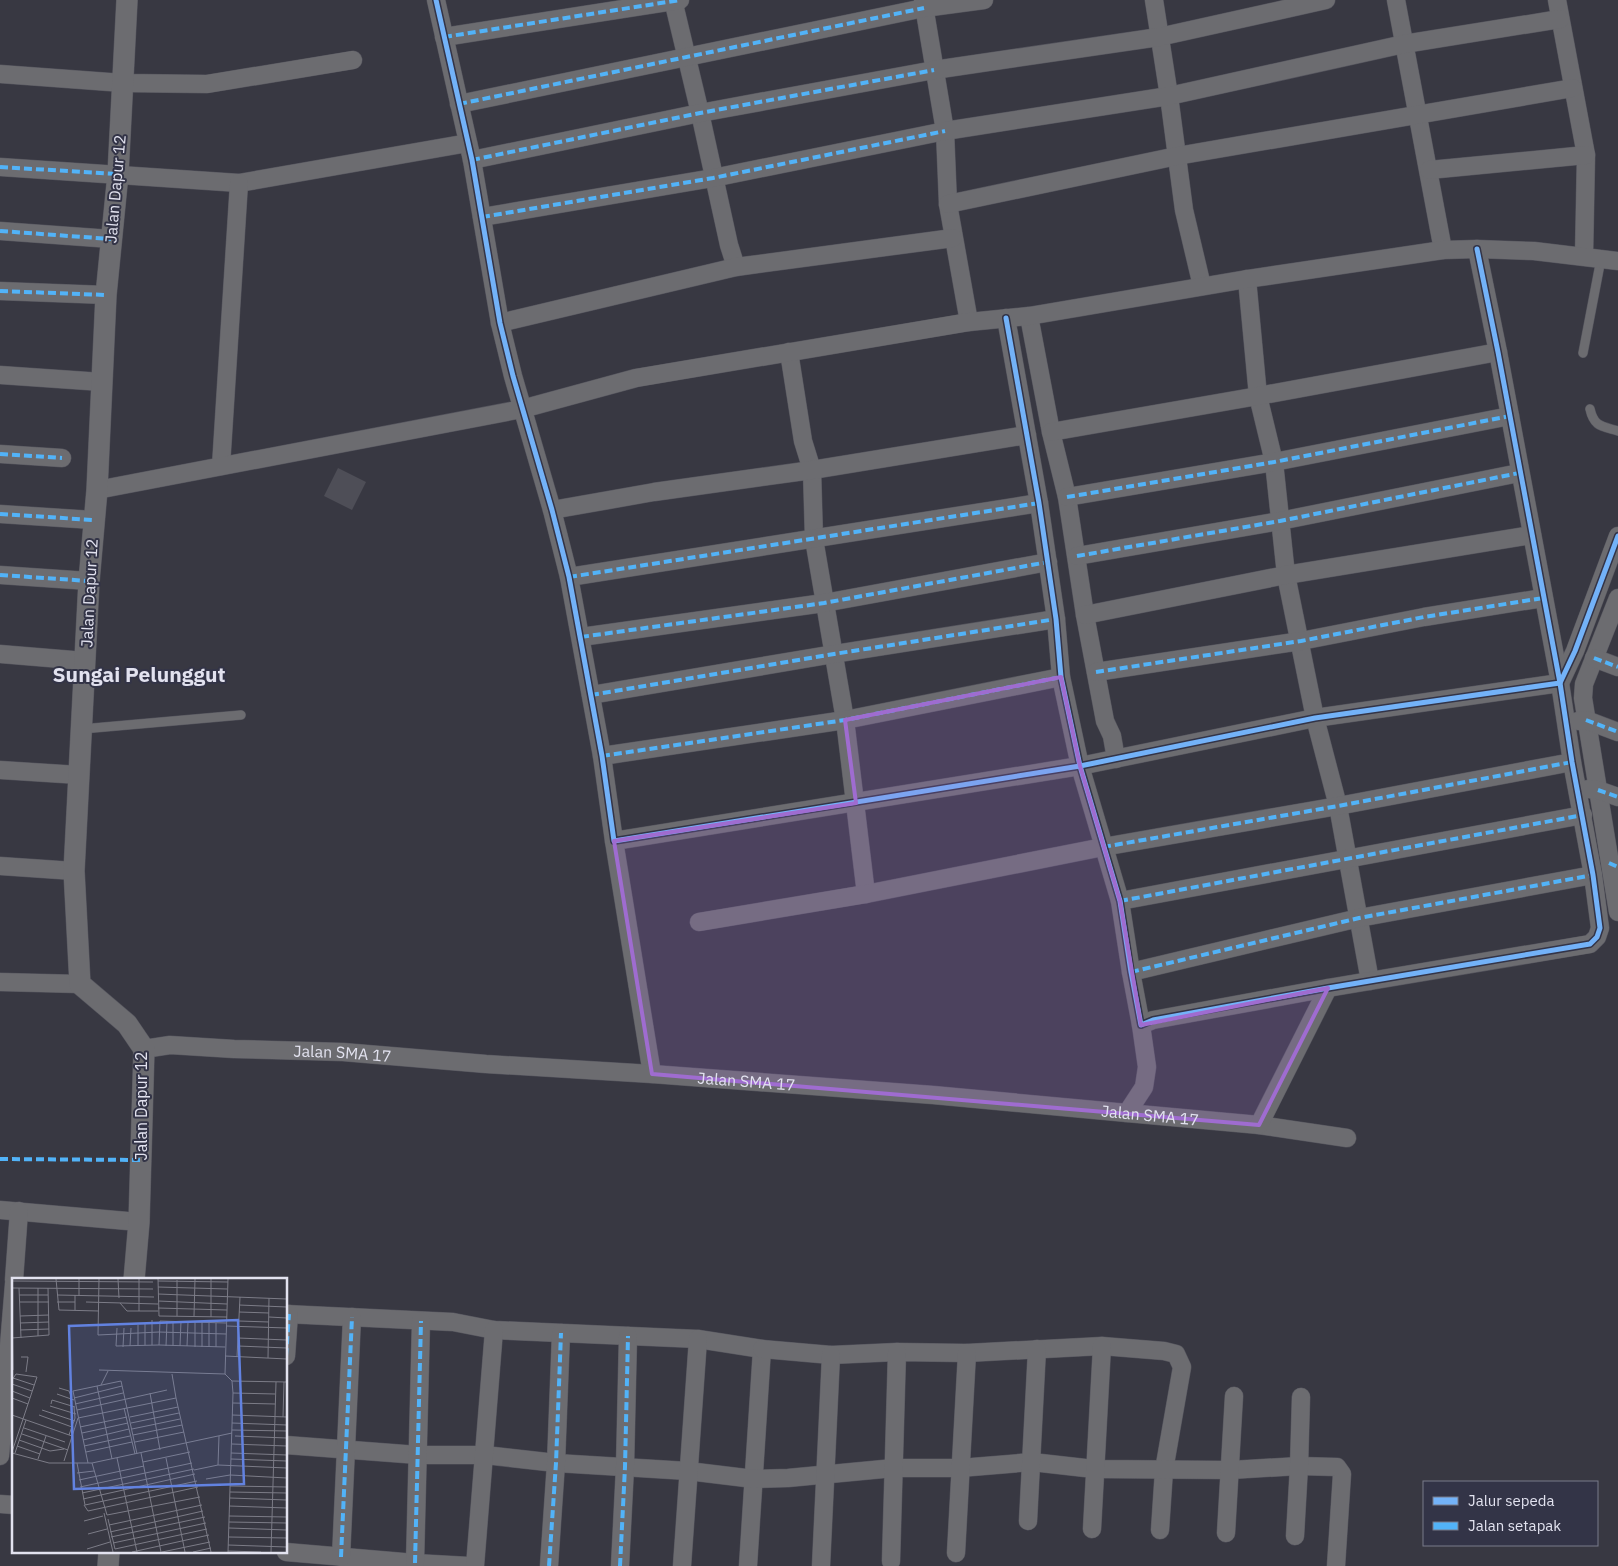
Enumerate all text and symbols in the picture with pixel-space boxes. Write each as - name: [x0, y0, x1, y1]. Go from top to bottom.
- street label: Jalan Dapur 12: [100, 134, 130, 244]
- street label: Jalan Dapur 12: [76, 538, 102, 648]
- district label: Sungai Pelunggut: [53, 660, 225, 688]
- street label: Jalan SMA 17: [293, 1041, 392, 1066]
- street label: Jalan Dapur 12: [131, 1052, 151, 1160]
- street label: Jalan SMA 17: [697, 1067, 796, 1095]
- street label: Jalan SMA 17: [1100, 1101, 1200, 1129]
- inset map: [12, 1278, 288, 1554]
- legend: [1423, 1481, 1598, 1546]
- text: Jalur sepeda: [1468, 1491, 1555, 1510]
- text: Jalan setapak: [1468, 1516, 1561, 1535]

